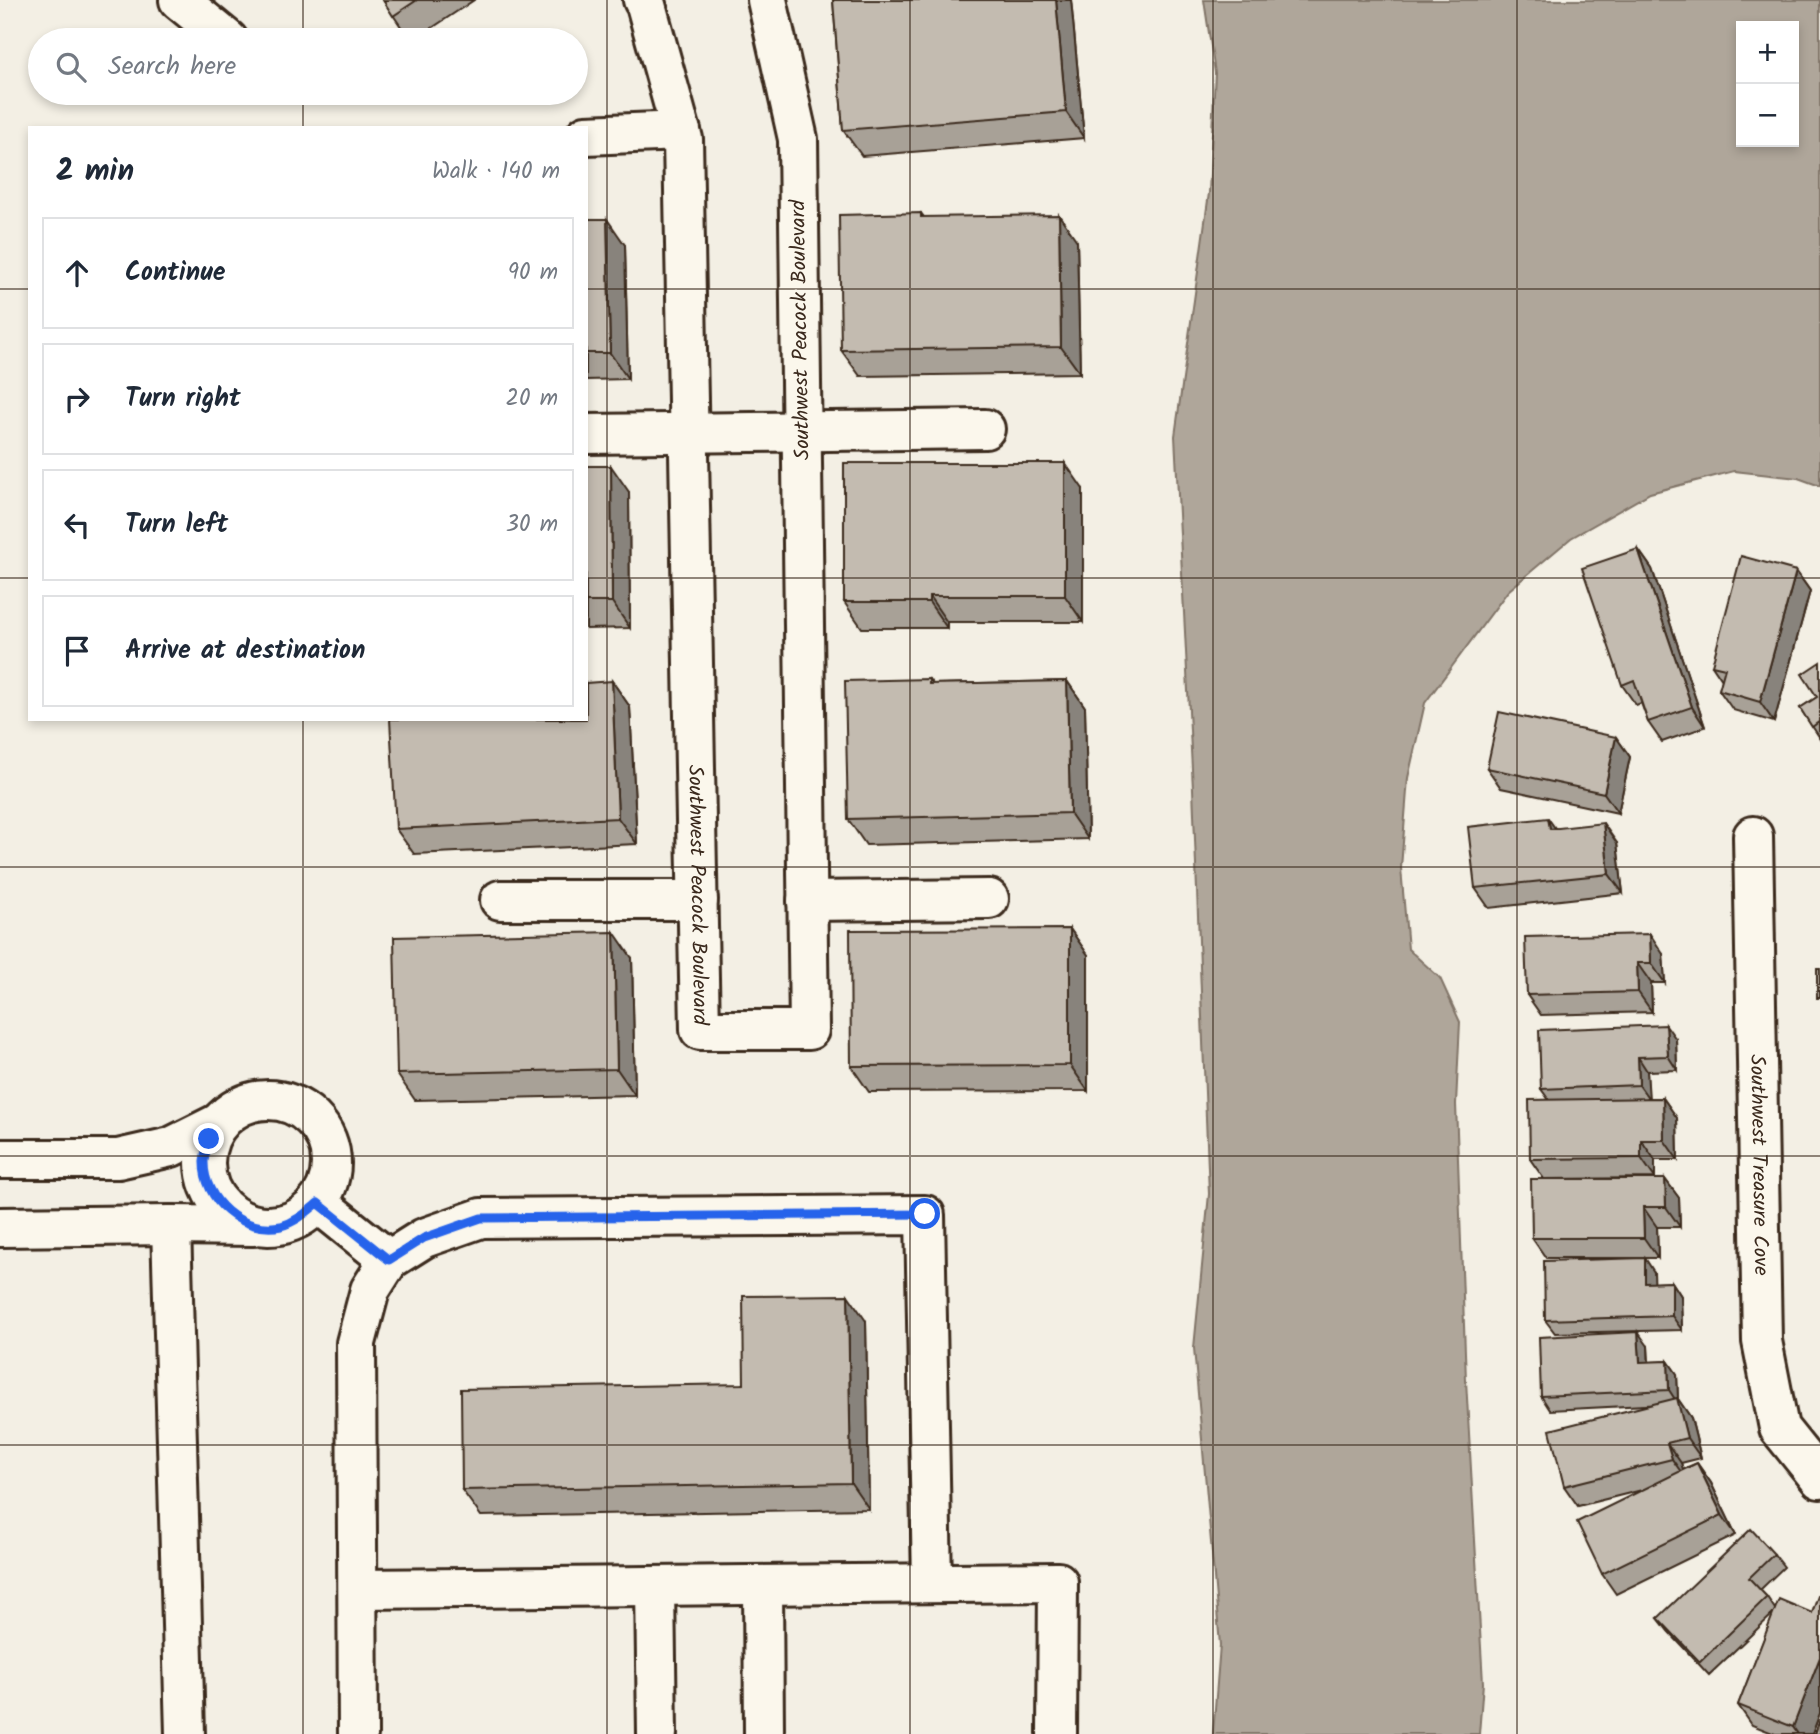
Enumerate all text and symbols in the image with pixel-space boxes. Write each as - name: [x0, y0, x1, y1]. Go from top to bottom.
- map controls: [1736, 21, 1799, 147]
- button: +: [1736, 21, 1799, 84]
- search box: [28, 28, 588, 105]
- text: Search here: [108, 46, 236, 88]
- icon: search: [52, 48, 90, 86]
- button: −: [1736, 84, 1799, 147]
- text: 2 min: [56, 148, 134, 196]
- text: Walk · 140 m: [432, 154, 560, 190]
- street label: Southwest Peacock Boulevard: [782, 199, 820, 460]
- text: Continue: [125, 252, 226, 294]
- icon: ahead: [58, 254, 96, 292]
- text: 90 m: [508, 255, 558, 291]
- text: Turn right: [125, 378, 241, 420]
- icon: right: [58, 380, 96, 418]
- text: 20 m: [506, 381, 558, 417]
- text: Turn left: [125, 504, 228, 546]
- icon: left: [58, 506, 96, 544]
- text: 30 m: [506, 507, 558, 543]
- text: Arrive at destination: [125, 630, 365, 672]
- icon: arrive: [58, 632, 96, 670]
- street label: Southwest Peacock Boulevard: [678, 765, 716, 1026]
- street label: Southwest Treasure Cove: [1740, 1054, 1777, 1276]
- route end: [193, 1123, 224, 1154]
- route start: [909, 1198, 940, 1229]

